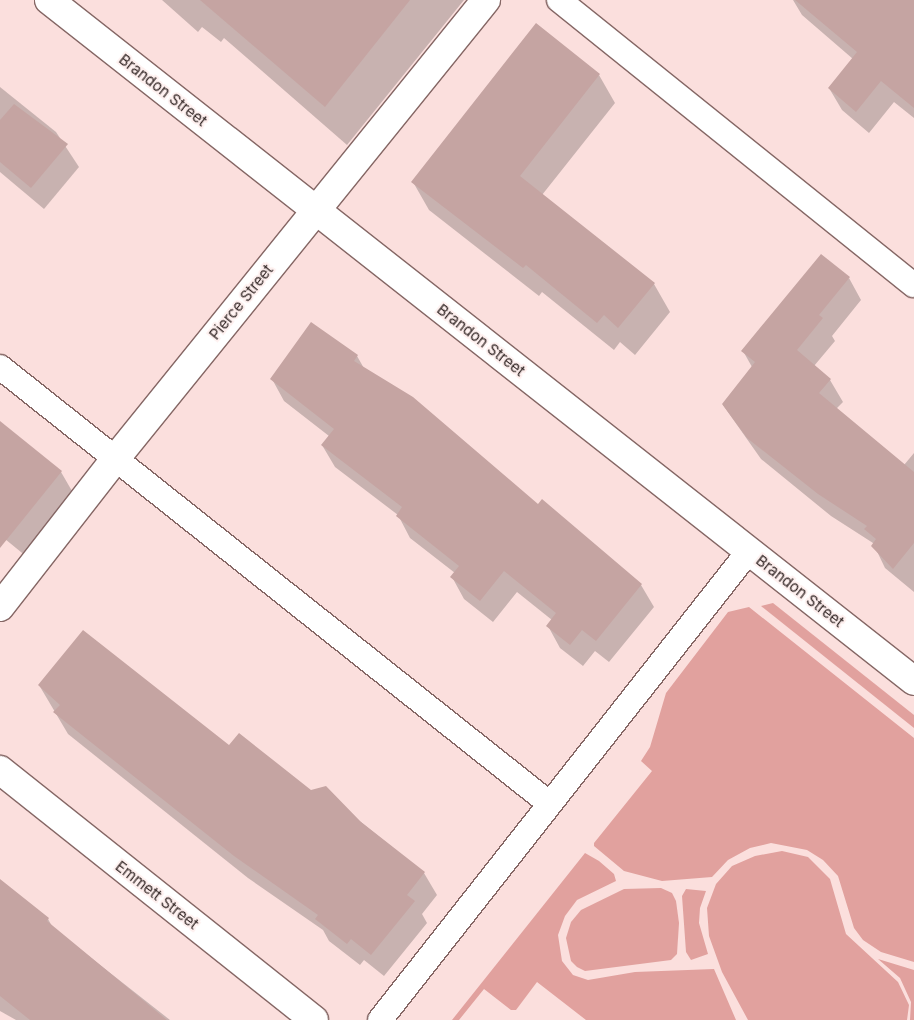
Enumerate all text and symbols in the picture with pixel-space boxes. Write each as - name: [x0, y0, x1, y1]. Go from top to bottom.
- street label: Brandon Street: [116, 50, 210, 130]
- street label: Pierce Street: [205, 261, 277, 343]
- street label: Brandon Street: [434, 300, 528, 380]
- street label: Brandon Street: [753, 551, 847, 631]
- street label: Emmett Street: [112, 857, 202, 933]

